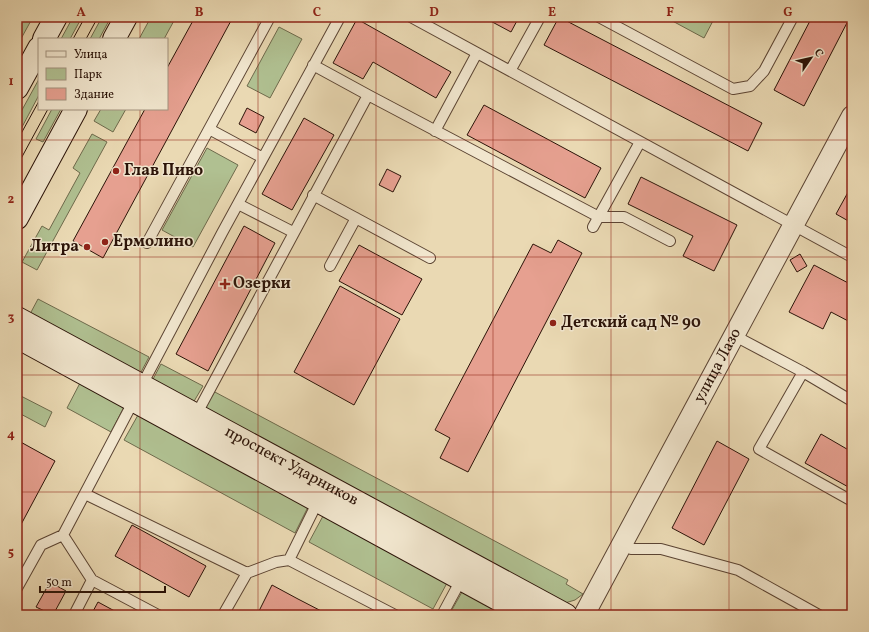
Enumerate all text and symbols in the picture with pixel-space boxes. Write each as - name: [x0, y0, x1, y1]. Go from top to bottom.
- text: A: [76, 4, 86, 22]
- text: B: [195, 4, 204, 22]
- text: C: [313, 4, 321, 22]
- text: D: [429, 4, 439, 22]
- text: E: [548, 4, 556, 22]
- text: F: [666, 4, 674, 22]
- text: G: [783, 4, 793, 22]
- legend: [38, 38, 168, 110]
- north arrow: [791, 38, 831, 78]
- text: С: [810, 46, 826, 60]
- text: Улица: [74, 47, 107, 63]
- text: Парк: [74, 67, 102, 83]
- text: 1: [8, 73, 14, 91]
- text: Здание: [74, 87, 114, 103]
- place label: Глав Пиво: [124, 160, 203, 182]
- marker: Глав Пиво: [111, 166, 121, 176]
- text: 2: [8, 191, 15, 209]
- place label: Ермолино: [113, 231, 193, 253]
- place label: Литра: [30, 236, 79, 258]
- marker: Ермолино: [100, 237, 110, 247]
- marker: Литра: [82, 242, 92, 252]
- place label: Озерки: [233, 273, 291, 295]
- marker: Озерки: [220, 279, 230, 289]
- text: 3: [8, 309, 15, 327]
- place label: Детский сад № 90: [561, 312, 701, 334]
- marker: Детский сад № 90: [548, 318, 558, 328]
- street label: улица Лазо: [689, 324, 747, 407]
- street label: проспект Ударников: [221, 421, 362, 512]
- text: 4: [7, 426, 15, 444]
- text: 5: [8, 544, 14, 562]
- scale bar: [40, 568, 165, 594]
- text: 50 m: [46, 575, 72, 591]

